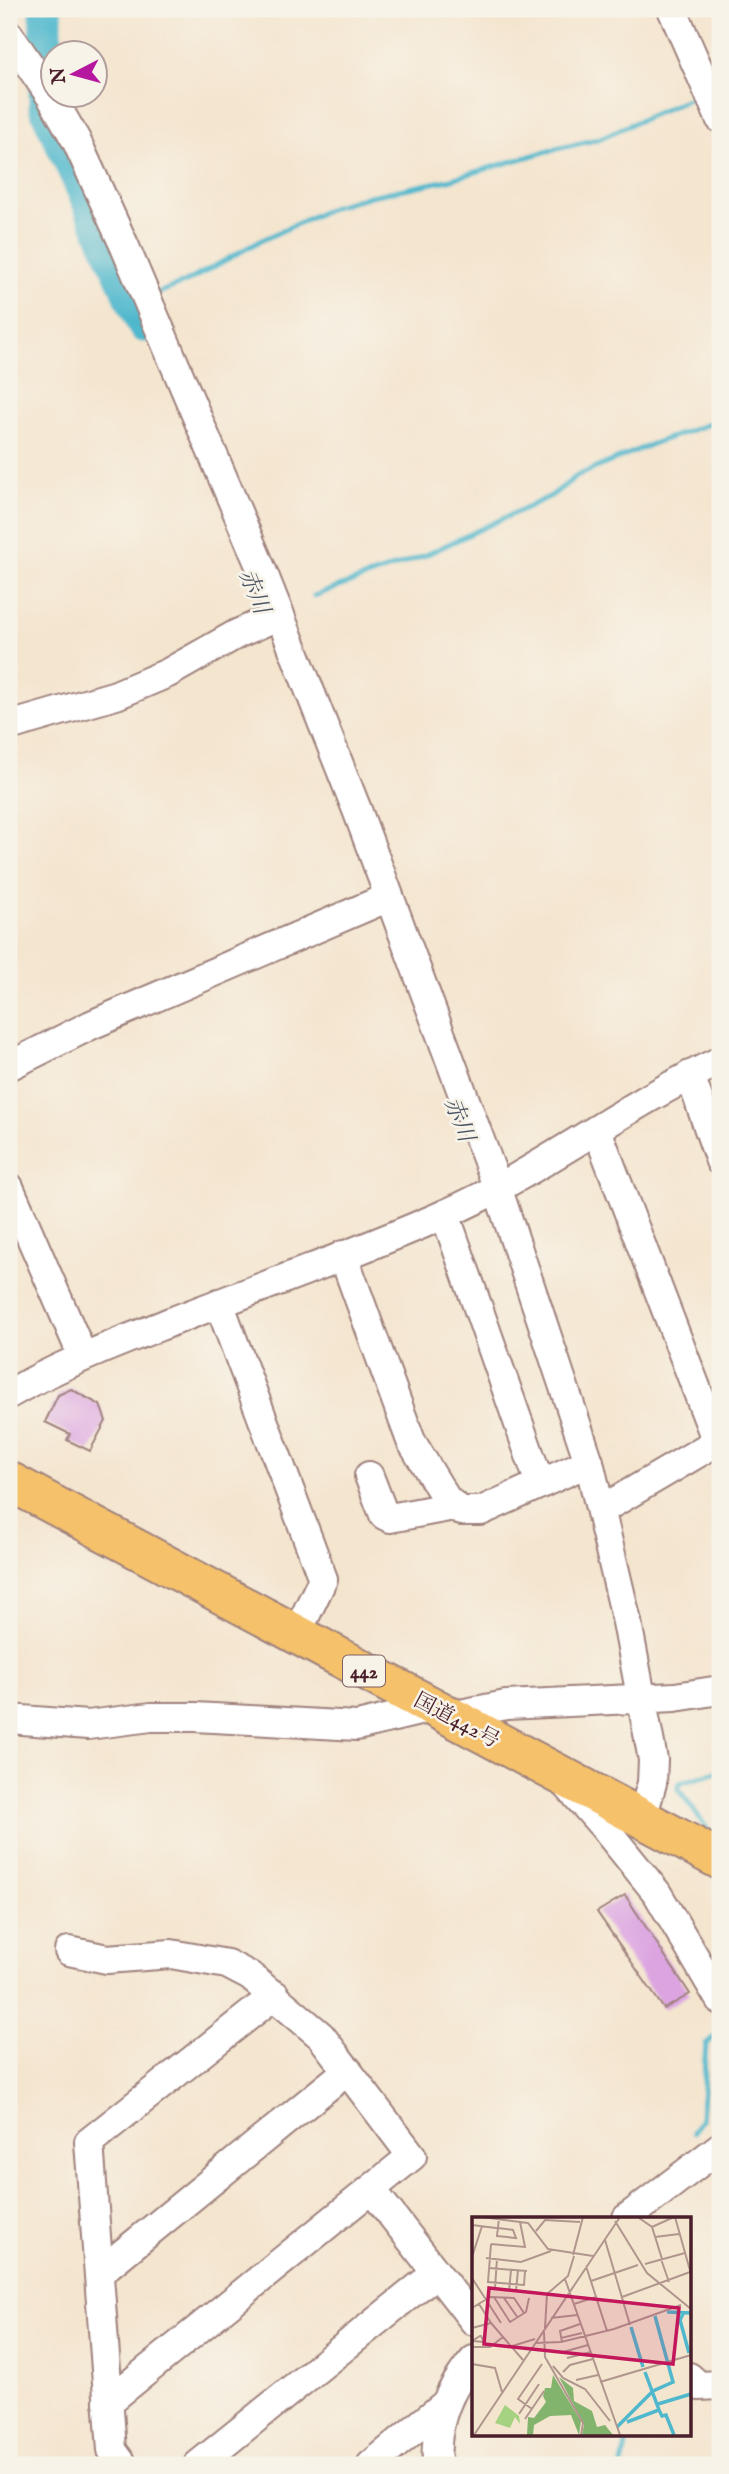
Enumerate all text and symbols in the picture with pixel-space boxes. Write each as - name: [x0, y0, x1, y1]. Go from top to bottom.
- north arrow: [38, 38, 108, 108]
- text: N: [46, 66, 72, 86]
- water label: 赤川: [232, 565, 277, 621]
- water label: 赤川: [437, 1093, 481, 1149]
- road number: 442: [343, 1656, 385, 1686]
- street label: 国道442号: [409, 1687, 504, 1755]
- inset map: [472, 2217, 690, 2436]

